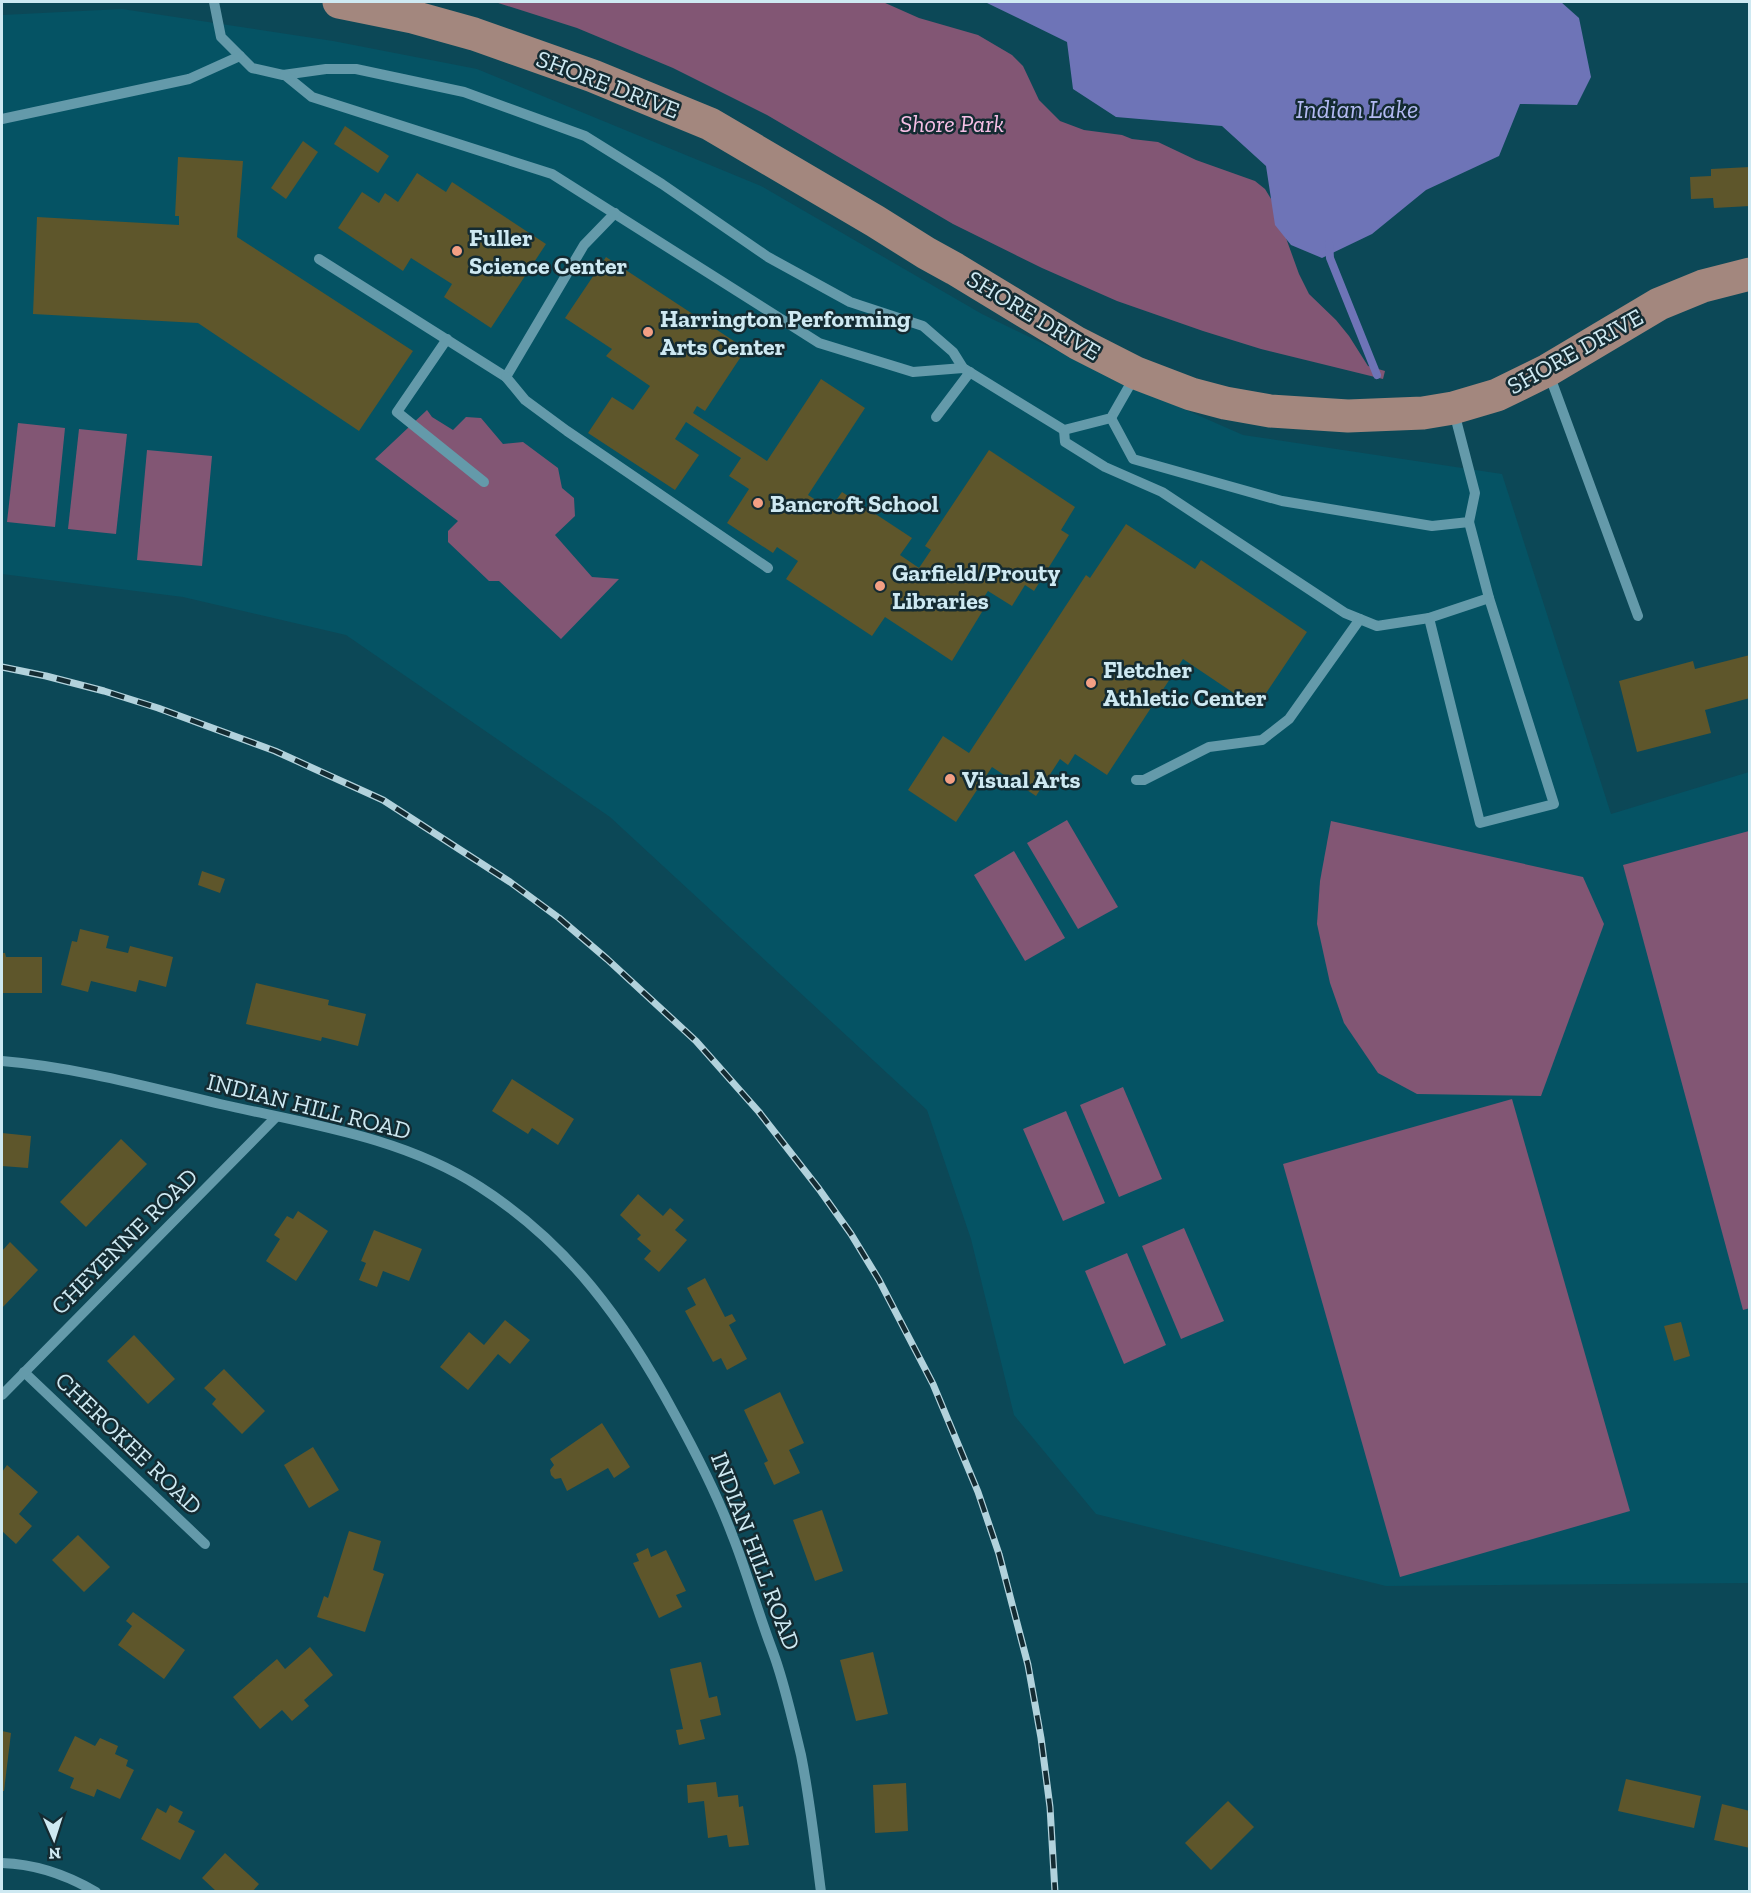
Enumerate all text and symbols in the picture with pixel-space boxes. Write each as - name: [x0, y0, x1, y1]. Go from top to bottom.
- street label: SHORE DRIVE: [532, 43, 684, 125]
- water label: Indian Lake: [1296, 93, 1418, 125]
- park label: Shore Park: [900, 109, 1004, 138]
- place label: Fuller Science Center: [469, 223, 627, 280]
- marker: Fuller Science Center: [450, 244, 464, 258]
- street label: SHORE DRIVE: [962, 264, 1106, 366]
- street label: SHORE DRIVE: [1502, 302, 1648, 400]
- place label: Harrington Performing Arts Center: [660, 304, 911, 361]
- marker: Harrington Performing Arts Center: [641, 325, 655, 339]
- place label: Bancroft School: [770, 489, 939, 518]
- marker: Bancroft School: [751, 496, 765, 510]
- place label: Garfield/Prouty Libraries: [892, 558, 1060, 615]
- marker: Garfield/Prouty Libraries: [873, 579, 887, 593]
- place label: Fletcher Athletic Center: [1103, 655, 1267, 712]
- marker: Fletcher Athletic Center: [1084, 676, 1098, 690]
- place label: Visual Arts: [962, 765, 1080, 794]
- marker: Visual Arts: [943, 772, 957, 786]
- street label: INDIAN HILL ROAD: [204, 1067, 414, 1145]
- street label: CHEYENNE ROAD: [45, 1162, 203, 1320]
- street label: CHEROKEE ROAD: [50, 1366, 208, 1520]
- street label: INDIAN HILL ROAD: [705, 1448, 807, 1654]
- north arrow: [24, 1809, 84, 1869]
- text: N: [48, 1844, 61, 1863]

